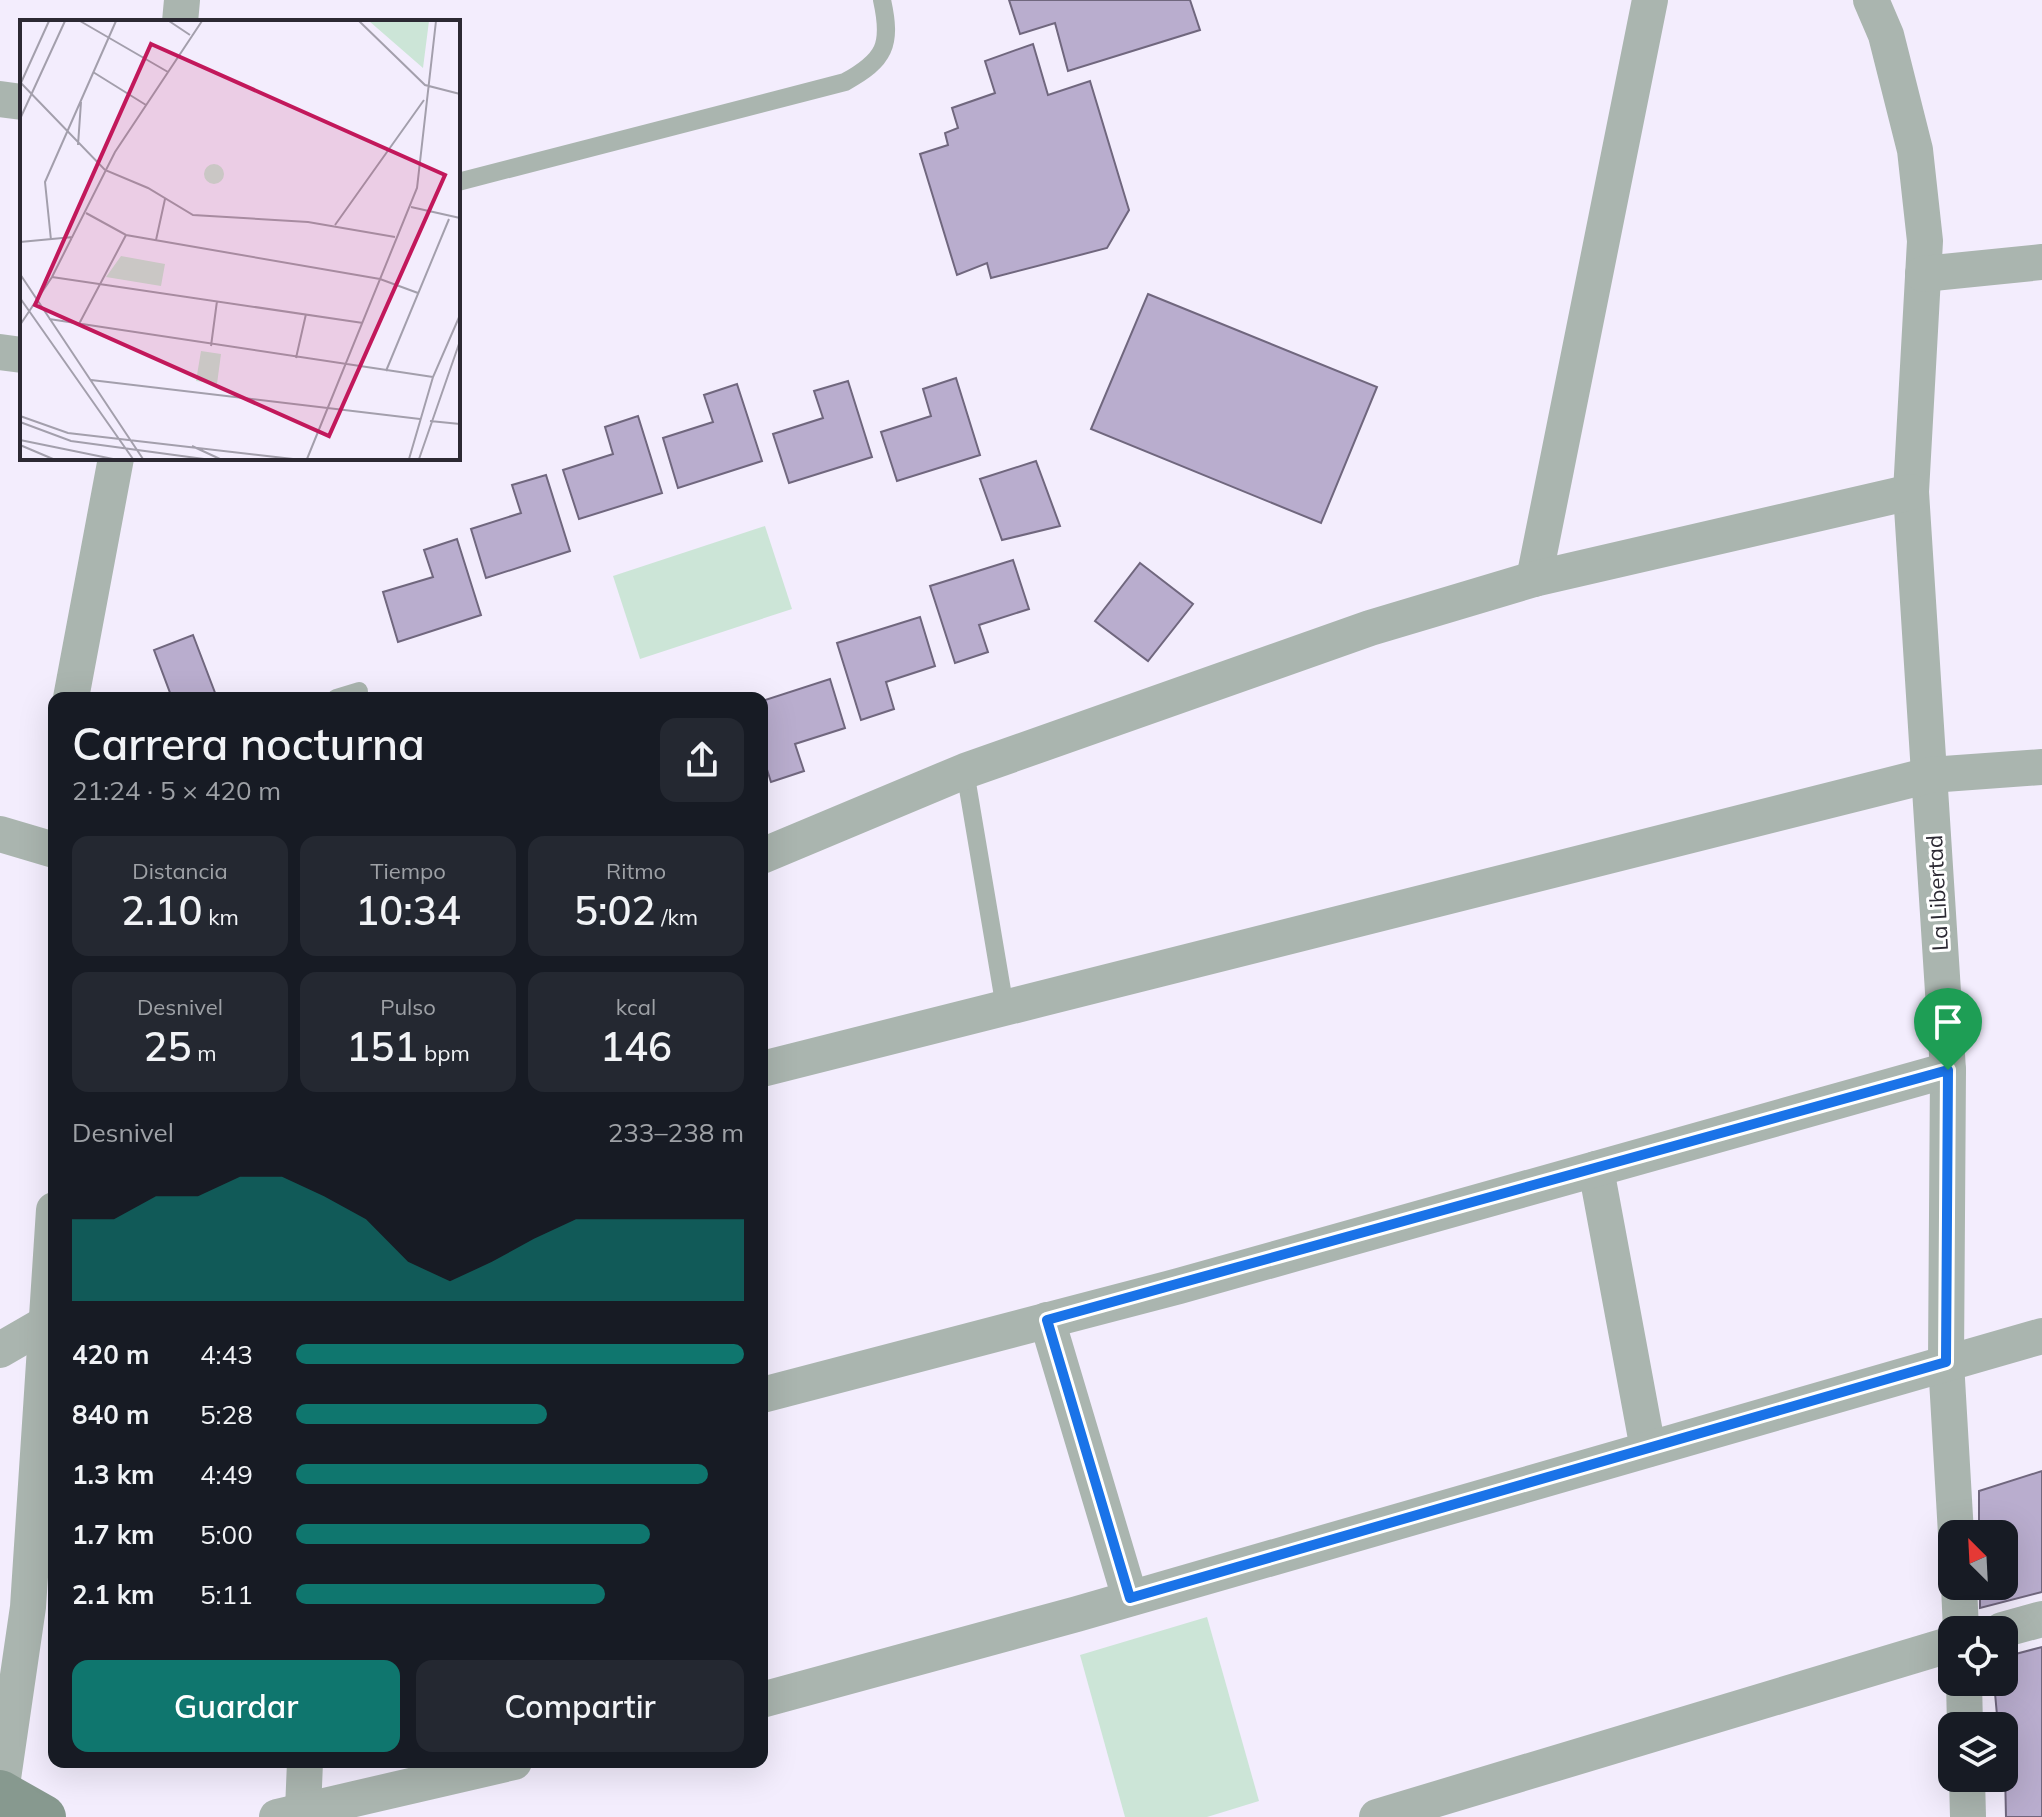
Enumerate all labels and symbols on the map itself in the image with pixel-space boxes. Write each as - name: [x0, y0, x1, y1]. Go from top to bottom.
- inset map: [20, 20, 460, 460]
- street label: La Libertad: [1920, 834, 1954, 952]
- pin: [1914, 988, 1982, 1070]
- north arrow: [1938, 1520, 2018, 1600]

